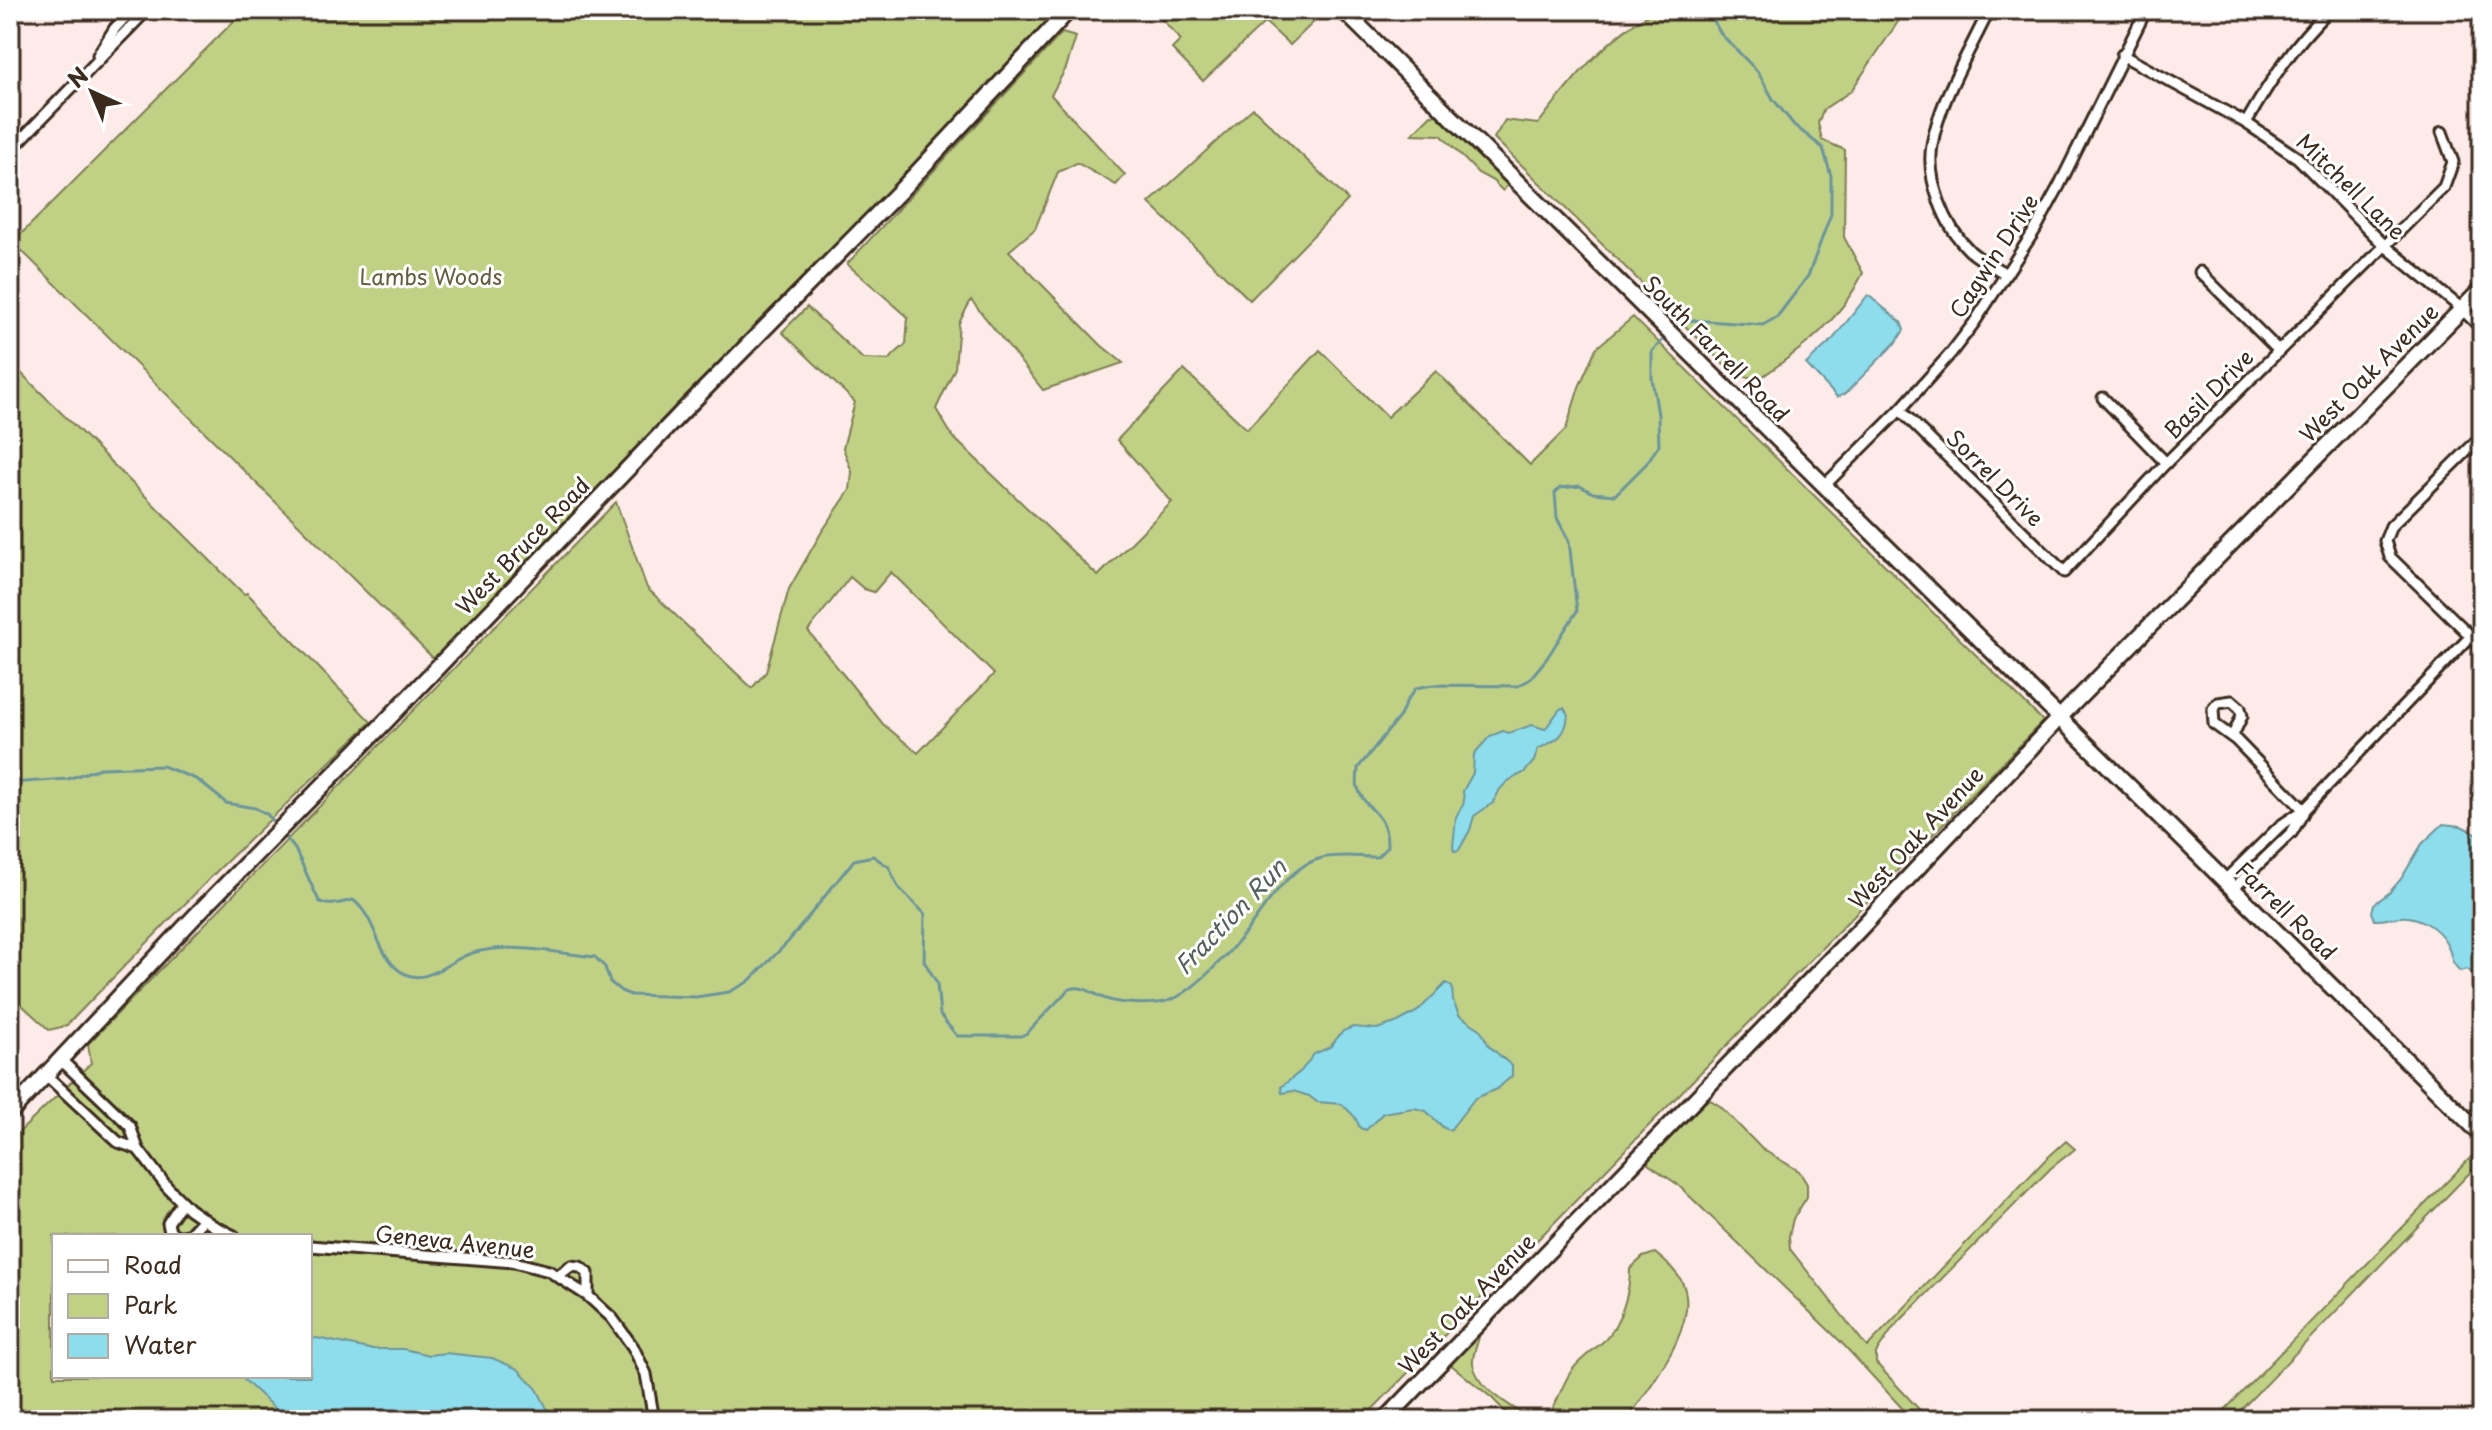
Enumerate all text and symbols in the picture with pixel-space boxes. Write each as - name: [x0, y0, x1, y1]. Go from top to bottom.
- north arrow: [52, 52, 132, 132]
- text: N: [59, 59, 95, 94]
- street label: Mitchell Lane: [2290, 125, 2414, 247]
- street label: Cagwin Drive: [1940, 187, 2045, 324]
- park label: Lambs Woods: [360, 259, 502, 292]
- street label: South Farrell Road: [1636, 267, 1798, 429]
- street label: West Oak Avenue: [2291, 295, 2445, 449]
- street label: Basil Drive: [2156, 341, 2260, 445]
- street label: Sorrel Drive: [1940, 421, 2052, 533]
- street label: West Bruce Road: [447, 469, 596, 621]
- street label: West Oak Avenue: [1840, 758, 1990, 916]
- water label: Fraction Run: [1165, 849, 1295, 981]
- street label: Farrell Road: [2229, 853, 2345, 967]
- street label: Geneva Avenue: [374, 1216, 537, 1265]
- street label: West Oak Avenue: [1390, 1225, 1542, 1381]
- legend: [52, 1234, 312, 1378]
- text: Road: [124, 1246, 182, 1282]
- text: Park: [124, 1286, 178, 1322]
- text: Water: [124, 1326, 197, 1362]

